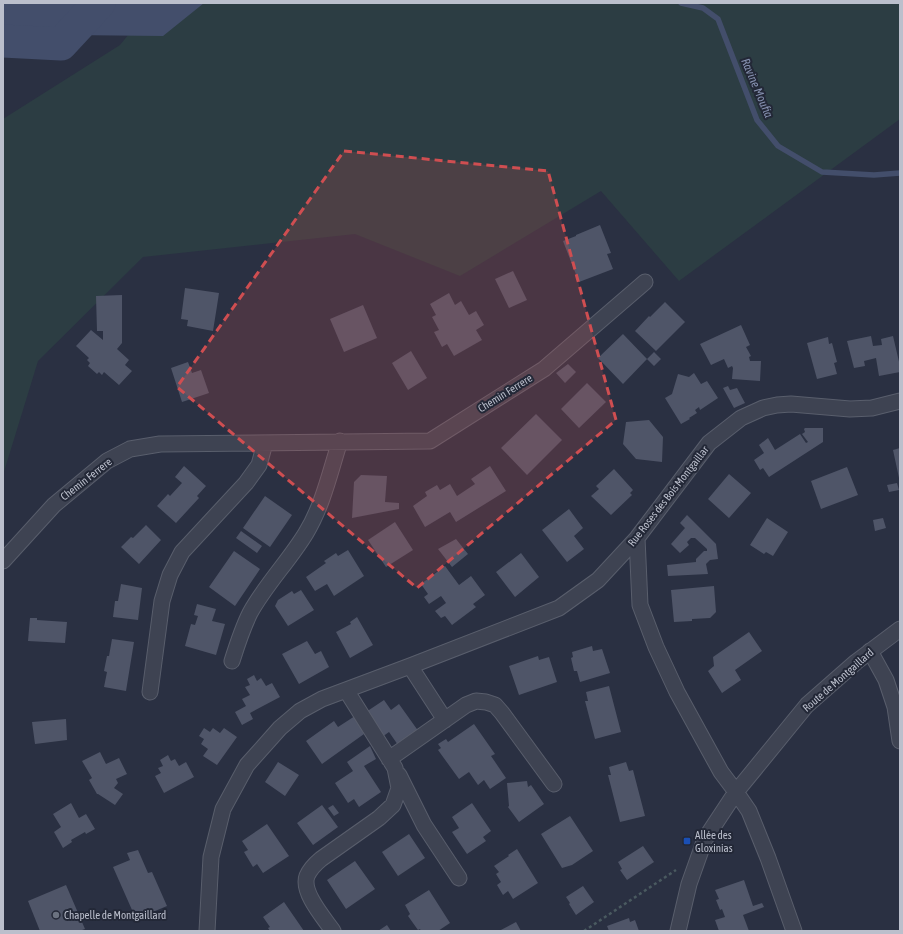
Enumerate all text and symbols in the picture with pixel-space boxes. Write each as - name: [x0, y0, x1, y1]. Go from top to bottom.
- water label: Ravine Moufia: [738, 56, 776, 120]
- street label: Chemin Ferrere: [476, 372, 534, 414]
- street label: Rue Roses des Bois Montgaillar: [625, 443, 711, 548]
- street label: Chemin Ferrere: [58, 455, 114, 503]
- street label: Route de Montgaillard: [800, 646, 876, 714]
- place label: Allée des Gloxinias: [695, 829, 733, 854]
- marker: Allée des Gloxinias: [682, 836, 692, 846]
- place label: Chapelle de Montgaillard: [64, 909, 166, 921]
- marker: Chapelle de Montgaillard: [51, 910, 61, 920]

